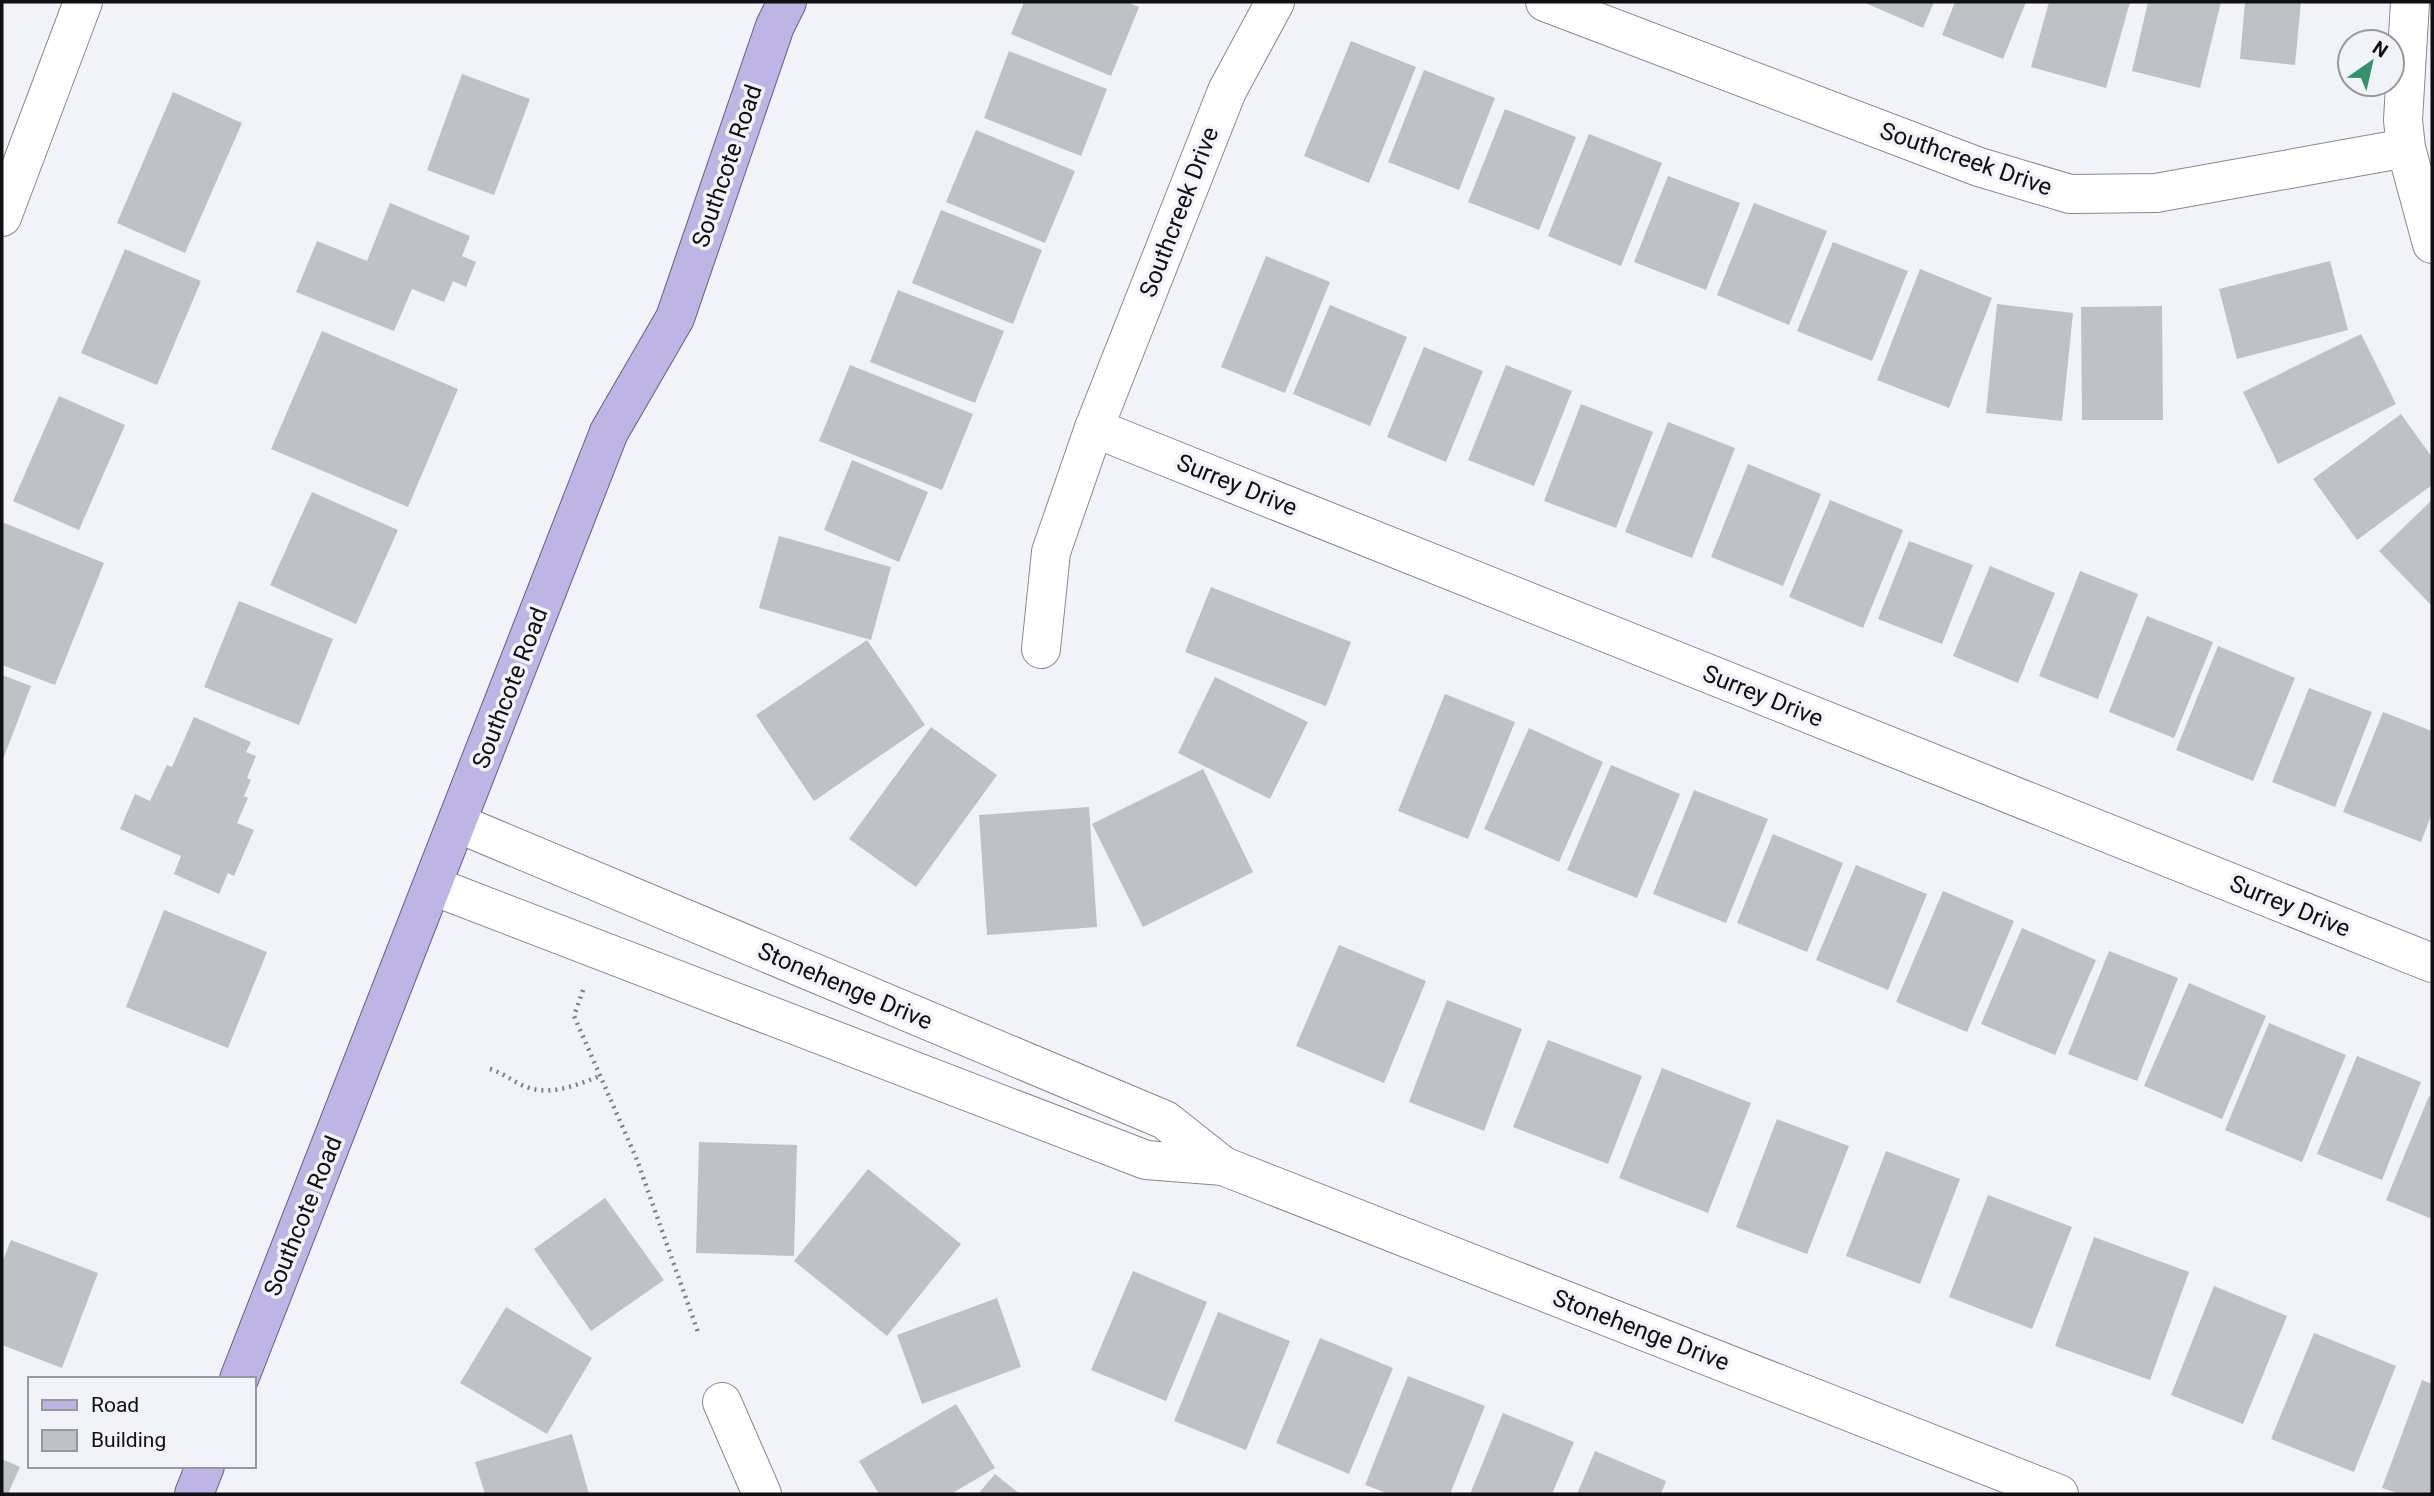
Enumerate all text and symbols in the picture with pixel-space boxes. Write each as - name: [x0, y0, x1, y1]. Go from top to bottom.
- north arrow: [2336, 28, 2406, 98]
- text: N: [2368, 36, 2392, 63]
- street label: Southcote Road: [686, 81, 768, 251]
- street label: Southcreek Drive: [1876, 116, 2056, 202]
- street label: Southcreek Drive: [1134, 123, 1224, 301]
- street label: Surrey Drive: [1173, 448, 1301, 522]
- street label: Southcote Road: [466, 604, 554, 772]
- street label: Surrey Drive: [1699, 659, 1827, 733]
- street label: Surrey Drive: [2226, 869, 2354, 943]
- street label: Stonehenge Drive: [754, 937, 936, 1035]
- street label: Southcote Road: [258, 1132, 348, 1300]
- street label: Stonehenge Drive: [1549, 1283, 1733, 1377]
- legend: [28, 1377, 256, 1468]
- text: Road: [91, 1393, 139, 1417]
- text: Building: [91, 1428, 166, 1452]

